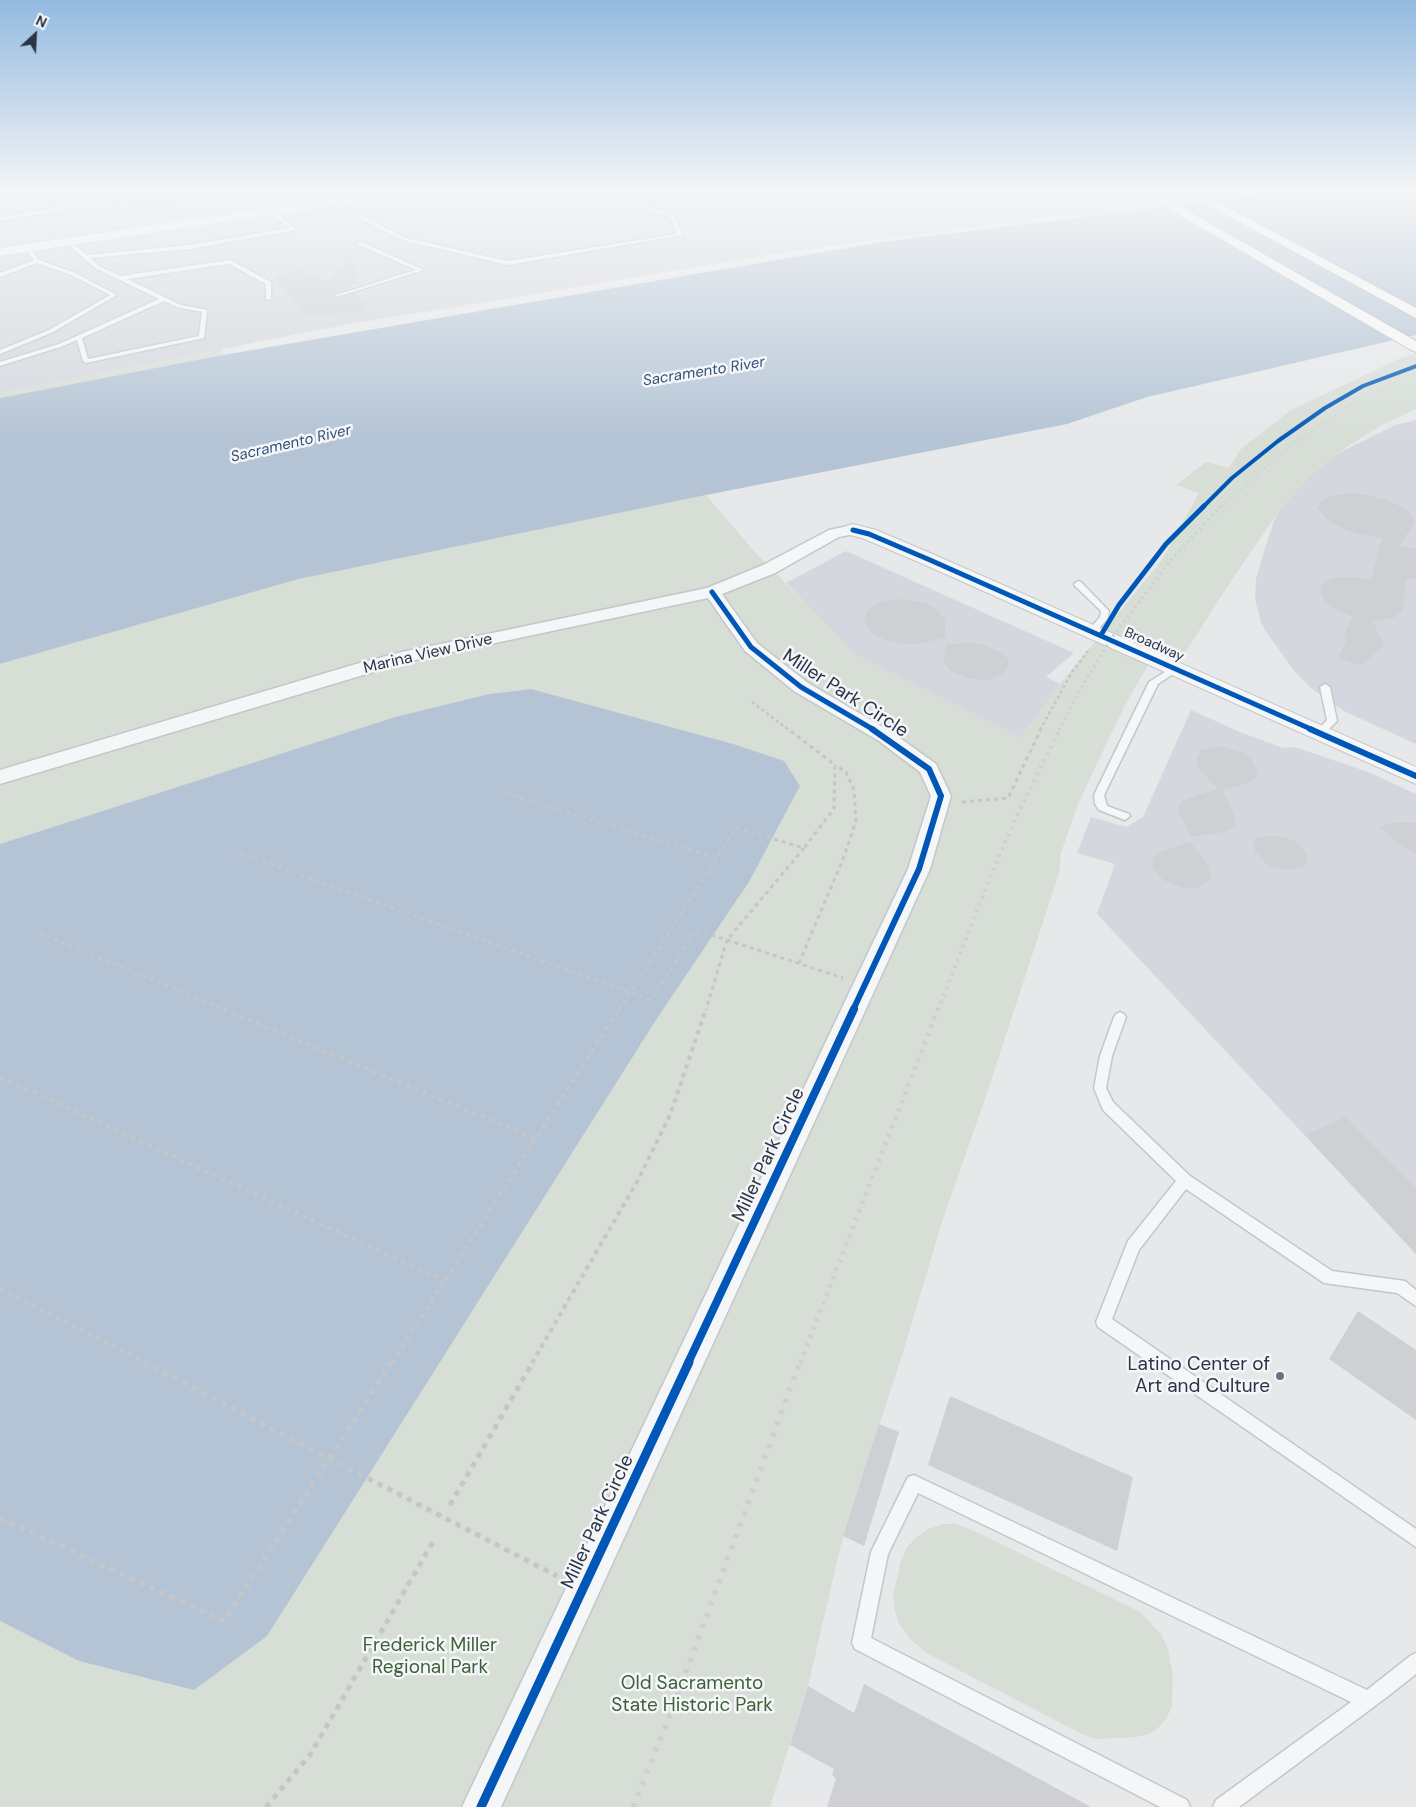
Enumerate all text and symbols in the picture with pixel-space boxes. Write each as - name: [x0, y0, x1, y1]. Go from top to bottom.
- north arrow: [10, 10, 60, 60]
- text: N: [33, 11, 50, 32]
- water label: Sacramento River: [642, 353, 766, 391]
- water label: Sacramento River: [229, 421, 353, 467]
- street label: Broadway: [1121, 624, 1187, 666]
- street label: Marina View Drive: [362, 630, 494, 678]
- street label: Miller Park Circle: [778, 645, 912, 743]
- street label: Miller Park Circle: [728, 1084, 810, 1226]
- place label: Latino Center of Art and Culture: [1128, 1354, 1270, 1398]
- marker: Latino Center of Art and Culture: [1274, 1370, 1286, 1382]
- street label: Miller Park Circle: [557, 1451, 639, 1593]
- park label: Frederick Miller Regional Park: [363, 1635, 497, 1679]
- park label: Old Sacramento State Historic Park: [611, 1673, 773, 1717]

